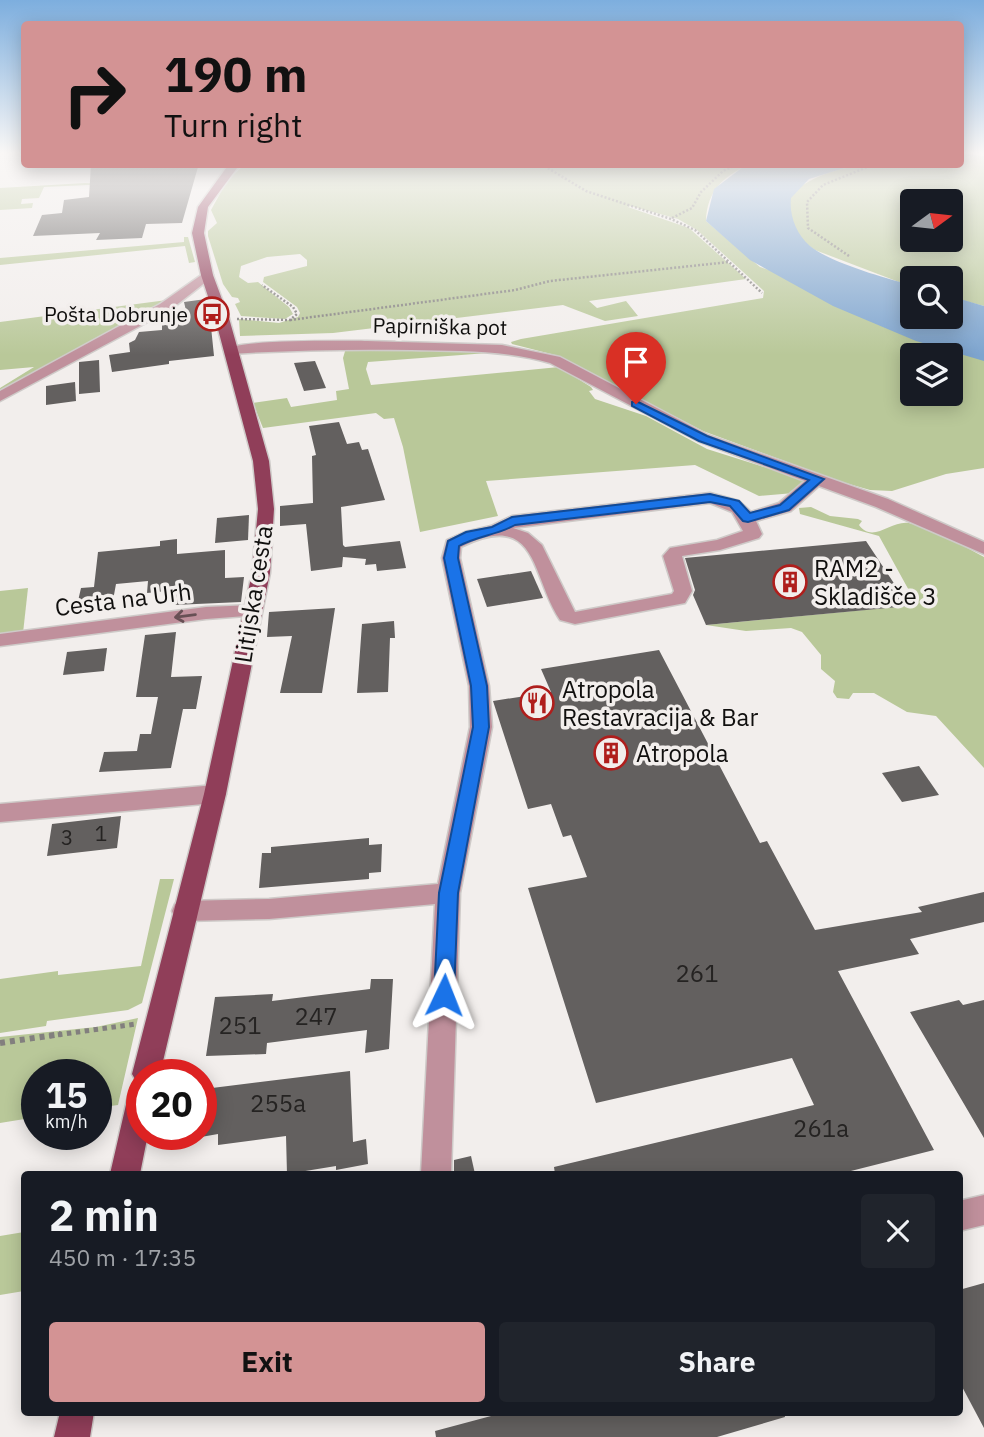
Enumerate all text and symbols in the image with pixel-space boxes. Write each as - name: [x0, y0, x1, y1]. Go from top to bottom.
- text: 190 m: [164, 42, 308, 105]
- icon: right: [49, 49, 140, 140]
- text: Turn right: [164, 104, 302, 146]
- north arrow: [900, 189, 962, 252]
- map controls: [900, 189, 963, 406]
- button: search: [900, 266, 963, 329]
- bus stop icon: Pošta Dobrunje: [193, 295, 231, 333]
- place label: Pošta Dobrunje: [44, 300, 188, 328]
- street label: Papirniška pot: [372, 311, 508, 341]
- pin: [606, 332, 666, 404]
- icon: arrive: [617, 343, 655, 381]
- button: layers: [900, 343, 963, 406]
- street label: Litijska cesta: [226, 523, 280, 665]
- place label: RAM2 - Skladišče 3: [814, 552, 937, 612]
- building icon: RAM2 - Skladišče 3: [771, 563, 809, 601]
- street label: Cesta na Urh: [53, 575, 193, 623]
- one-way arrow: [174, 609, 197, 622]
- place label: Atropola Restavracija & Bar: [562, 673, 758, 733]
- restaurant icon: Atropola Restavracija & Bar: [518, 684, 556, 722]
- building icon: Atropola: [592, 734, 630, 772]
- place label: Atropola: [636, 737, 729, 769]
- house number: 1: [95, 819, 107, 847]
- house number: 3: [61, 823, 73, 851]
- house number: 261: [675, 957, 719, 989]
- position arrow: [407, 958, 481, 1032]
- house number: 247: [294, 1000, 338, 1032]
- house number: 251: [218, 1009, 262, 1041]
- speed limit sign: 20: [126, 1059, 217, 1150]
- text: 15: [45, 1072, 88, 1118]
- house number: 255a: [250, 1087, 306, 1119]
- text: km/h: [45, 1110, 88, 1133]
- house number: 261a: [793, 1112, 849, 1144]
- text: 2 min: [49, 1188, 159, 1243]
- button: close: [861, 1194, 935, 1268]
- text: 450 m · 17:35: [49, 1242, 196, 1272]
- button: Exit: [49, 1322, 485, 1402]
- button: Share: [499, 1322, 935, 1402]

